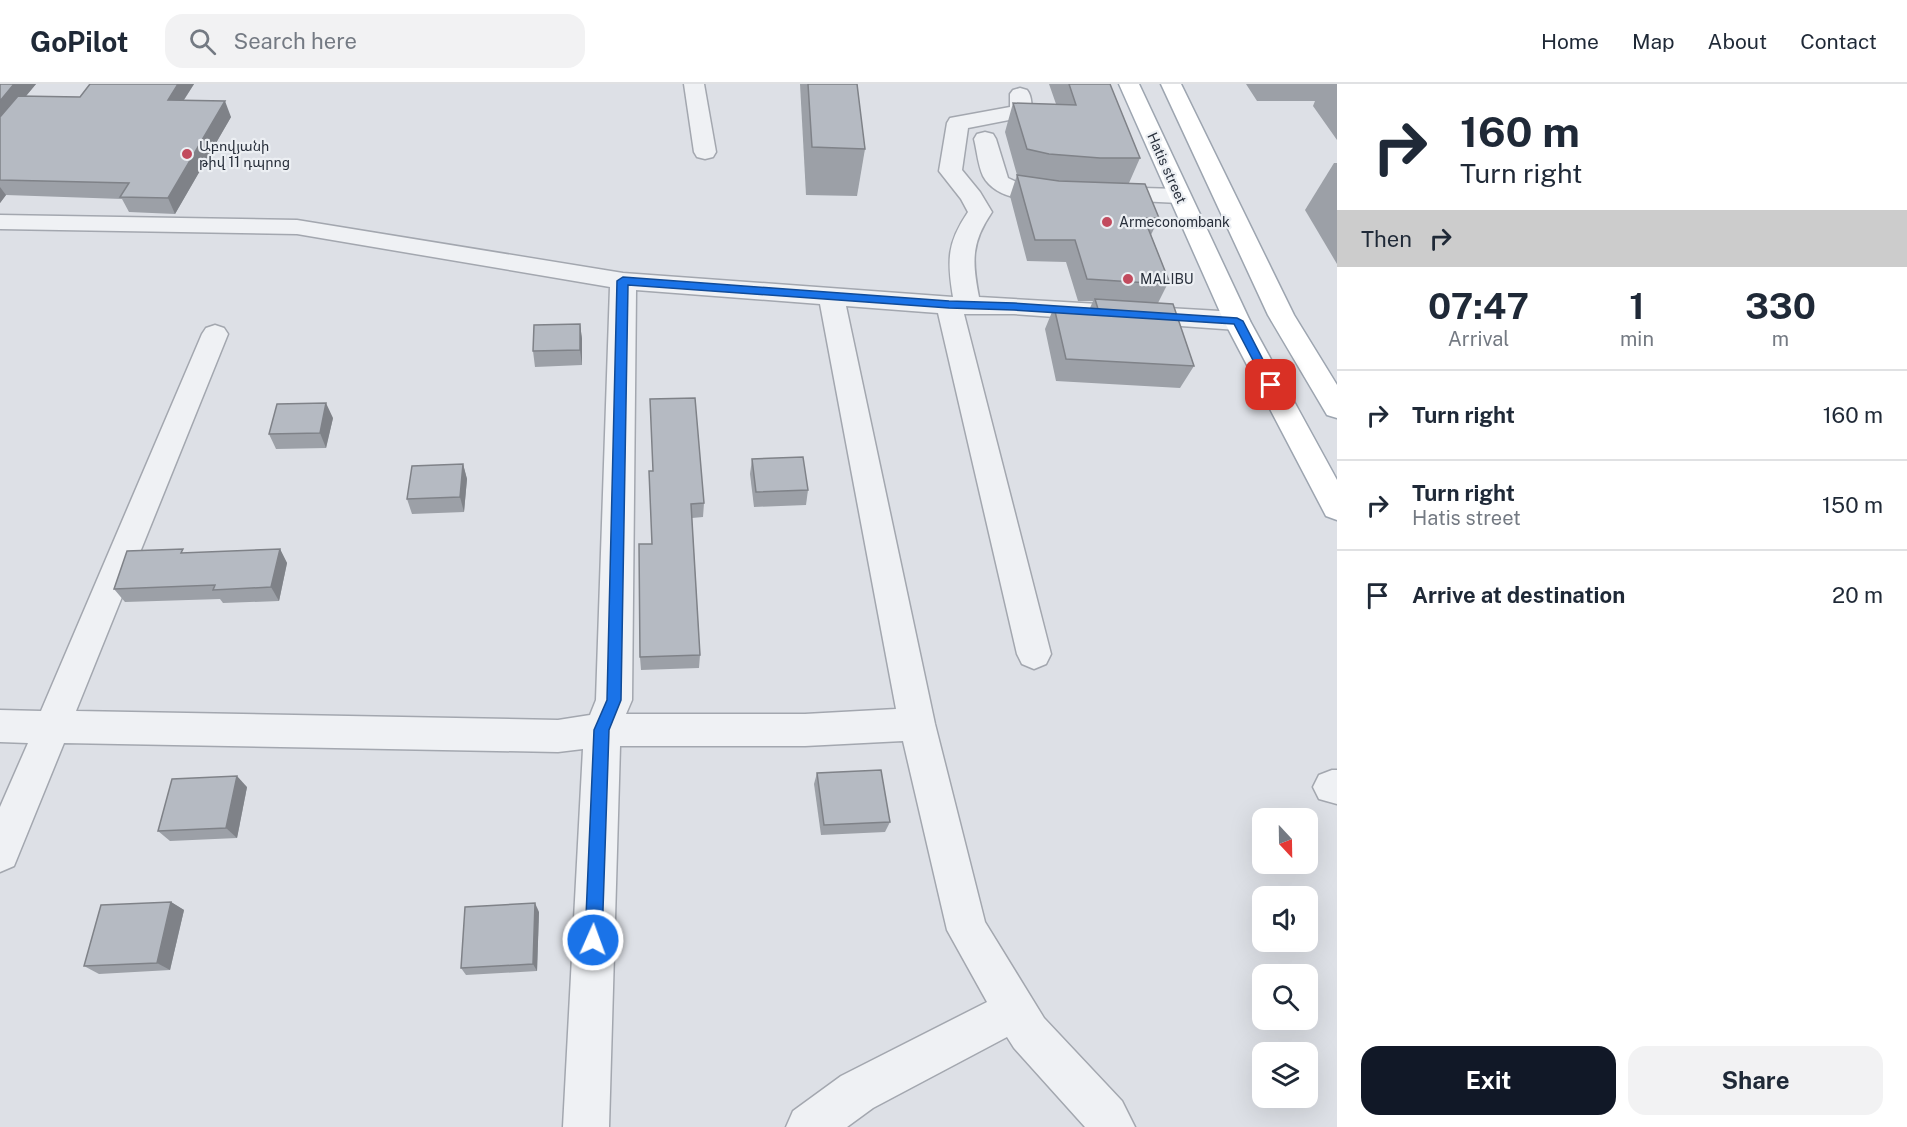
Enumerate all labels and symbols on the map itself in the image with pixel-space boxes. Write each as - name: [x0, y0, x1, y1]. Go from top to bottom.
- street label: Hatis street: [1144, 130, 1190, 206]
- place label: Աբովյանի թիվ 11 դպրոց: [199, 138, 290, 170]
- marker: Աբովյանի թիվ 11 դպրոց: [180, 147, 194, 161]
- place label: Armeconombank: [1119, 214, 1230, 230]
- marker: Armeconombank: [1100, 215, 1114, 229]
- place label: MALIBU: [1140, 271, 1194, 287]
- marker: MALIBU: [1121, 272, 1135, 286]
- pin: [1245, 359, 1296, 410]
- north arrow: [1252, 808, 1318, 874]
- position arrow: [561, 908, 625, 972]

